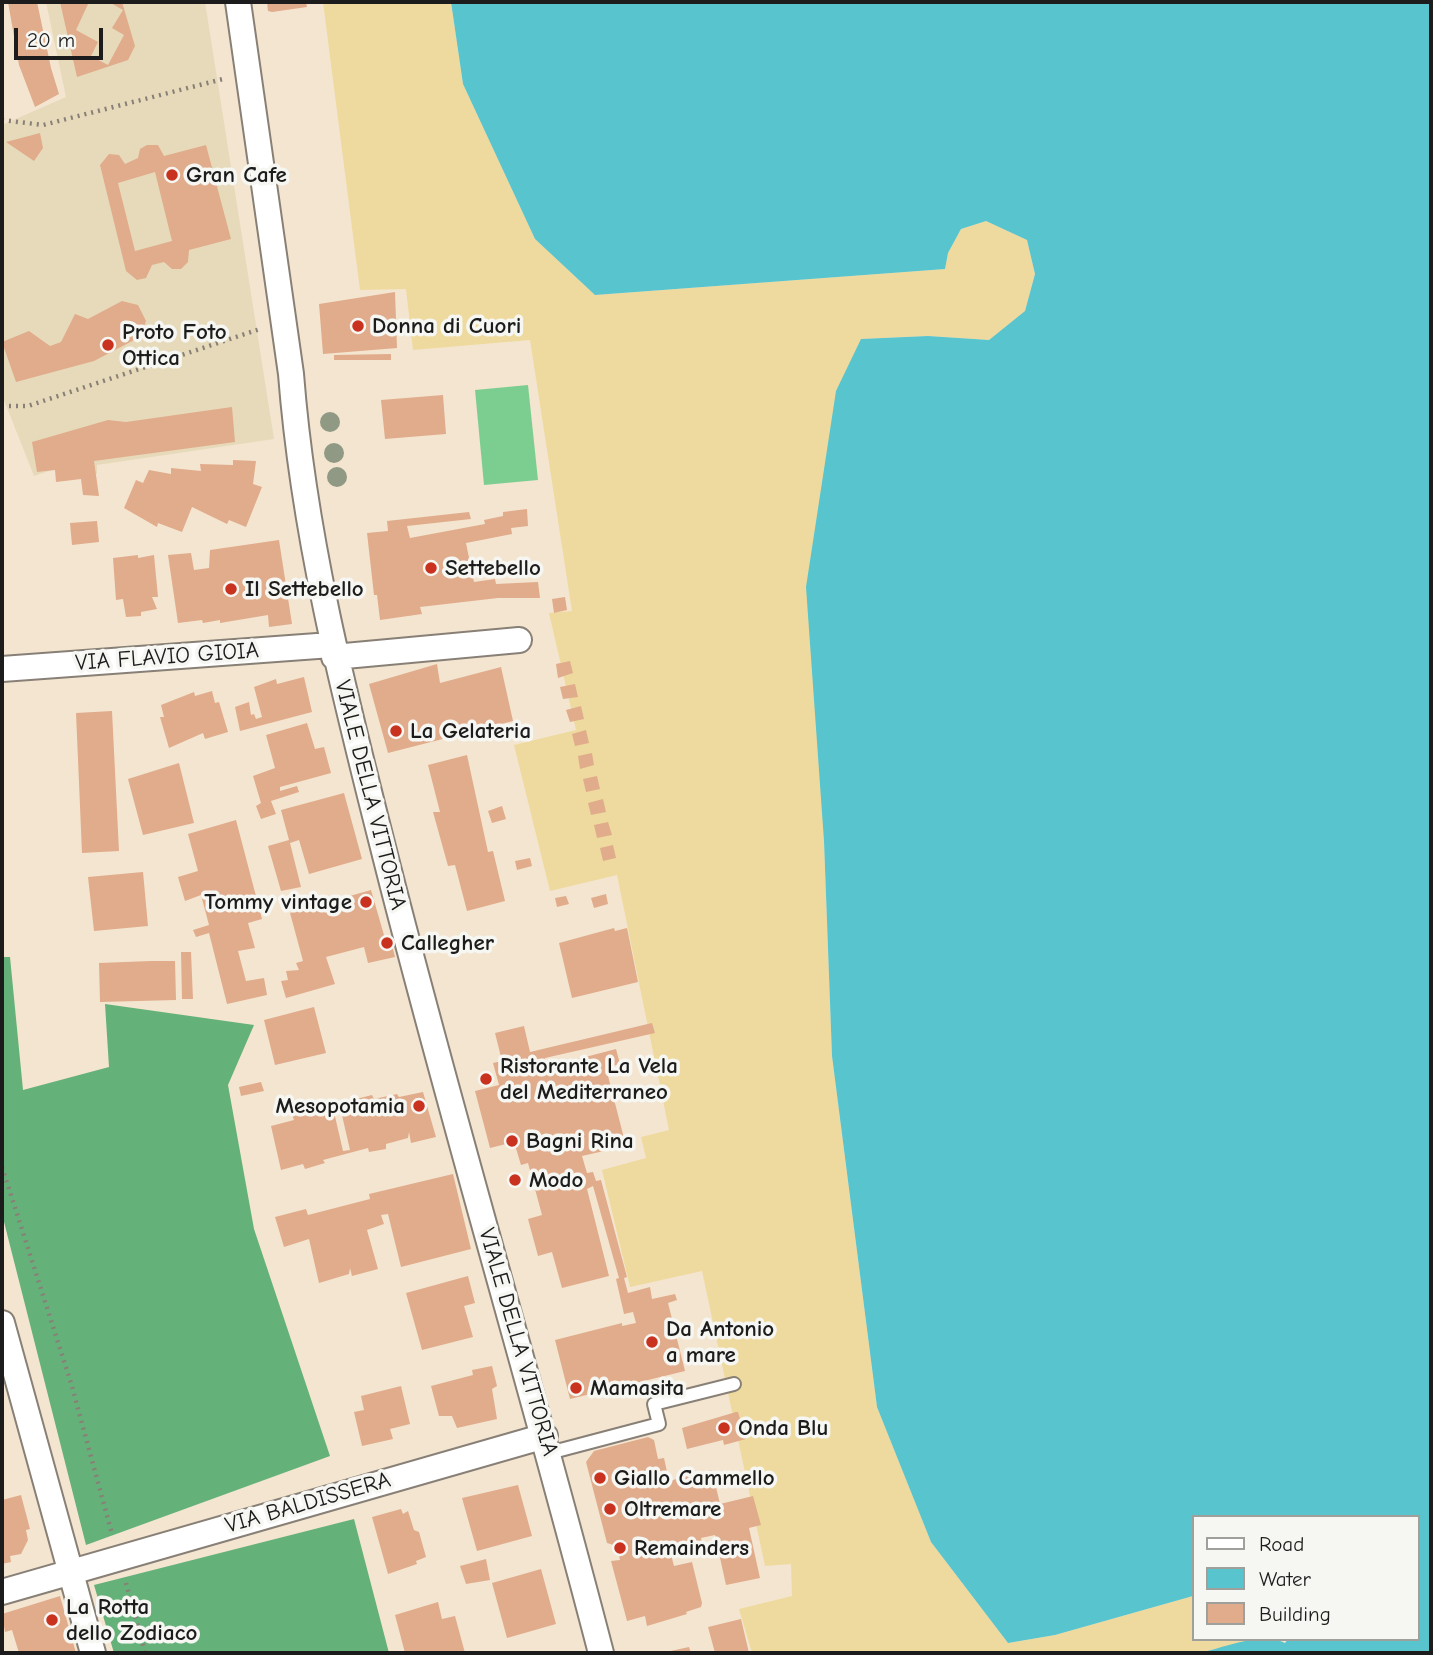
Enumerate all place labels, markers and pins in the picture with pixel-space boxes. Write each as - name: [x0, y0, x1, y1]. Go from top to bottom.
- place label: Gran Cafe: [186, 161, 287, 189]
- marker: Gran Cafe: [164, 167, 180, 183]
- place label: Donna di Cuori: [372, 312, 521, 340]
- place label: Proto Foto Ottica: [122, 318, 227, 372]
- marker: Donna di Cuori: [350, 318, 366, 334]
- marker: Proto Foto Ottica: [100, 337, 116, 353]
- place label: Settebello: [445, 554, 541, 582]
- marker: Settebello: [423, 560, 439, 576]
- place label: Il Settebello: [245, 575, 364, 603]
- marker: Il Settebello: [223, 581, 239, 597]
- place label: La Gelateria: [410, 717, 531, 745]
- marker: La Gelateria: [388, 723, 404, 739]
- place label: Tommy vintage: [204, 888, 352, 916]
- marker: Tommy vintage: [358, 894, 374, 910]
- place label: Callegher: [401, 929, 494, 957]
- marker: Callegher: [379, 935, 395, 951]
- place label: Ristorante La Vela del Mediterraneo: [500, 1052, 678, 1106]
- marker: Ristorante La Vela del Mediterraneo: [478, 1071, 494, 1087]
- place label: Mesopotamia: [275, 1092, 405, 1120]
- marker: Mesopotamia: [411, 1098, 427, 1114]
- place label: Bagni Rina: [526, 1127, 634, 1155]
- marker: Bagni Rina: [504, 1133, 520, 1149]
- place label: Modo: [529, 1166, 583, 1194]
- marker: Modo: [507, 1172, 523, 1188]
- place label: Da Antonio a mare: [666, 1315, 774, 1369]
- marker: Da Antonio a mare: [644, 1334, 660, 1350]
- place label: Mamasita: [590, 1374, 684, 1402]
- marker: Mamasita: [568, 1380, 584, 1396]
- place label: Onda Blu: [738, 1414, 828, 1442]
- marker: Onda Blu: [716, 1420, 732, 1436]
- place label: Giallo Cammello: [614, 1464, 775, 1492]
- marker: Giallo Cammello: [592, 1470, 608, 1486]
- place label: Oltremare: [624, 1495, 721, 1523]
- marker: Oltremare: [602, 1501, 618, 1517]
- place label: Remainders: [634, 1534, 749, 1562]
- marker: Remainders: [612, 1540, 628, 1556]
- place label: La Rotta dello Zodiaco: [66, 1593, 197, 1647]
- marker: La Rotta dello Zodiaco: [44, 1612, 60, 1628]

